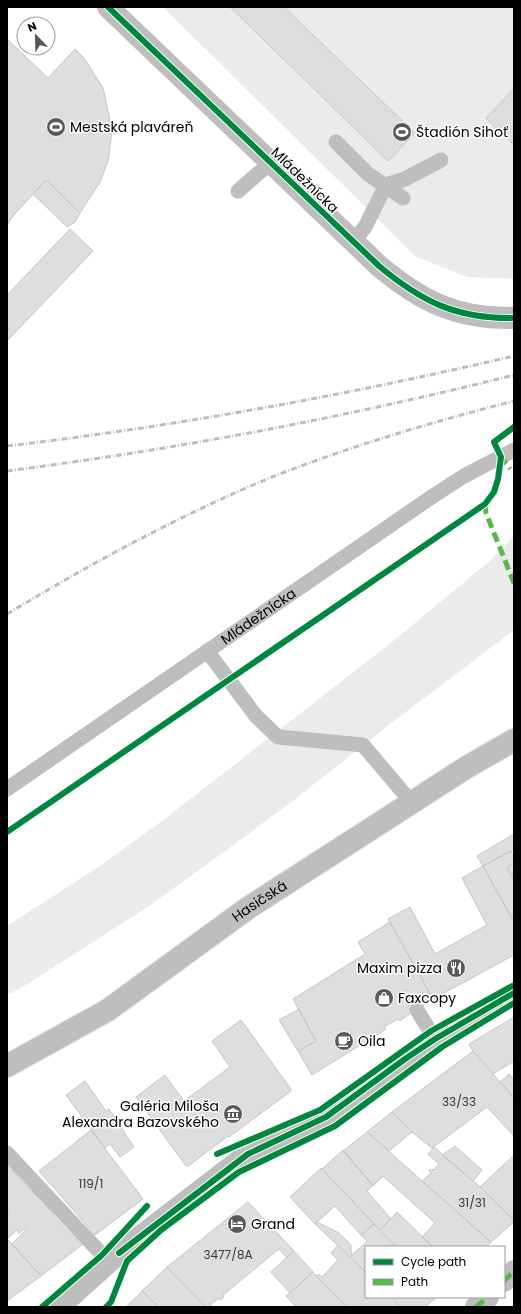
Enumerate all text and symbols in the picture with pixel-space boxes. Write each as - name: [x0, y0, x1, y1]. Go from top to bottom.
- north arrow: [16, 16, 56, 56]
- text: N: [25, 18, 39, 36]
- sports icon: Mestská plaváreň: [45, 116, 67, 138]
- place label: Mestská plaváreň: [70, 117, 193, 137]
- sports icon: Štadión Sihoť: [391, 121, 413, 143]
- place label: Štadión Sihoť: [416, 122, 509, 142]
- street label: Mládežnícka: [267, 143, 343, 217]
- street label: Mládežnícka: [217, 583, 300, 649]
- street label: Hasičská: [228, 875, 291, 927]
- restaurant icon: Maxim pizza: [445, 957, 467, 979]
- place label: Maxim pizza: [357, 958, 442, 978]
- shop icon: Faxcopy: [373, 987, 395, 1009]
- place label: Faxcopy: [398, 988, 456, 1008]
- cafe icon: Oila: [333, 1030, 355, 1052]
- place label: Oila: [358, 1031, 385, 1051]
- house number: 33/33: [442, 1093, 476, 1110]
- place label: Galéria Miloša Alexandra Bazovského: [62, 1096, 219, 1132]
- museum icon: Galéria Miloša Alexandra Bazovského: [222, 1103, 244, 1125]
- house number: 119/1: [79, 1175, 103, 1192]
- house number: 31/31: [458, 1194, 486, 1211]
- hotel icon: Grand: [226, 1213, 248, 1235]
- place label: Grand: [251, 1214, 295, 1234]
- house number: 3477/8A: [203, 1246, 253, 1263]
- legend: [365, 1246, 505, 1298]
- text: Cycle path: [401, 1253, 466, 1270]
- text: Path: [401, 1273, 428, 1290]

